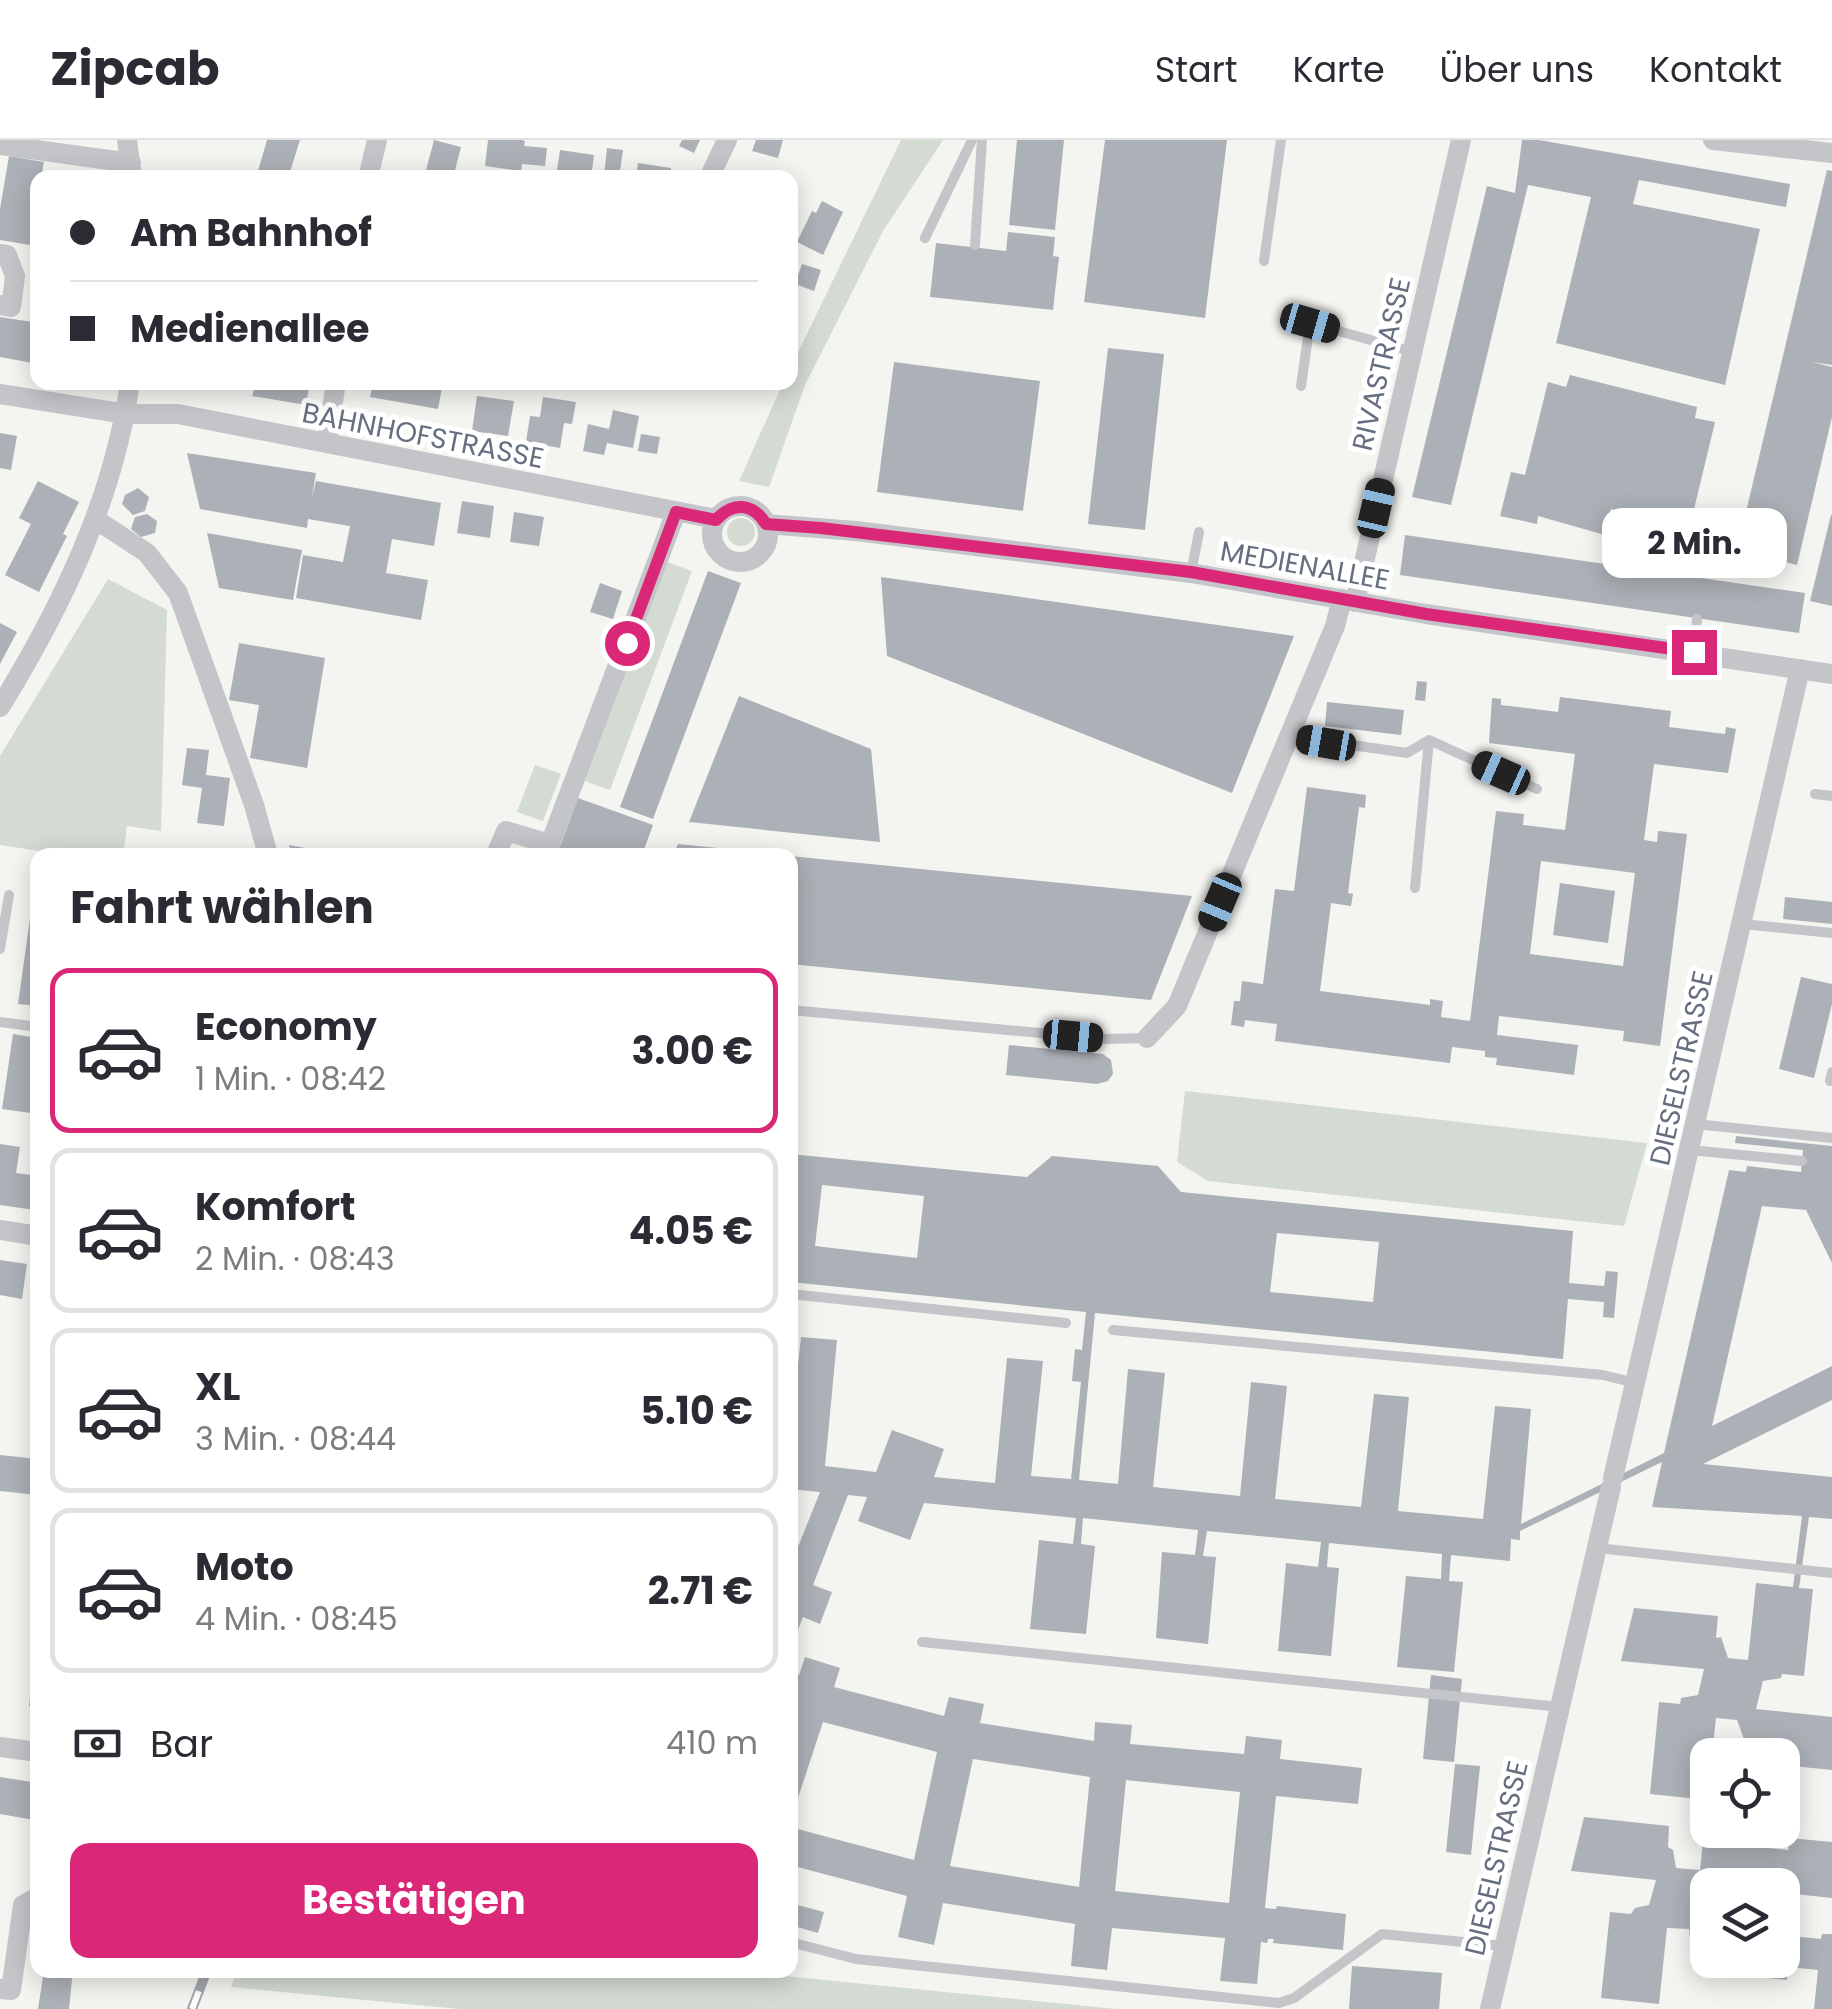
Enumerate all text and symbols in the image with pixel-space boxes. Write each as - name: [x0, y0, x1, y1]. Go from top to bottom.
- text: Zipcab: [50, 35, 220, 102]
- text: Start: [1155, 45, 1237, 94]
- text: Karte: [1292, 45, 1385, 94]
- text: Über uns: [1440, 45, 1594, 94]
- text: Kontakt: [1649, 45, 1782, 94]
- text: Am Bahnhof: [130, 206, 372, 259]
- street label: RIVASTRASSE: [1343, 274, 1420, 454]
- car: [1277, 300, 1343, 346]
- text: Medienallee: [130, 302, 369, 355]
- street label: BAHNHOFSTRASSE: [299, 393, 547, 478]
- car: [1355, 475, 1397, 541]
- callout: 2 Min.: [1602, 507, 1786, 577]
- text: 2 Min.: [1647, 520, 1742, 565]
- street label: MEDIENALLEE: [1217, 531, 1393, 600]
- route start: [605, 621, 650, 666]
- route end: [1672, 630, 1717, 675]
- car: [1294, 723, 1358, 763]
- car: [1467, 747, 1535, 799]
- car: [1194, 869, 1246, 935]
- text: Fahrt wählen: [70, 876, 374, 939]
- street label: DIESELSTRASSE: [1640, 967, 1723, 1169]
- text: Economy: [195, 1000, 377, 1053]
- icon: car: [75, 1006, 165, 1096]
- car: [1042, 1018, 1104, 1054]
- text: 3.00 €: [631, 1024, 753, 1077]
- text: 1 Min. · 08:42: [195, 1056, 386, 1101]
- text: Komfort: [195, 1180, 356, 1233]
- icon: car: [75, 1186, 165, 1276]
- text: 4.05 €: [629, 1204, 753, 1257]
- text: 2 Min. · 08:43: [195, 1236, 395, 1281]
- text: XL: [195, 1360, 240, 1413]
- icon: car: [75, 1366, 165, 1456]
- text: 5.10 €: [640, 1384, 753, 1437]
- text: 3 Min. · 08:44: [195, 1416, 396, 1461]
- text: Moto: [195, 1540, 294, 1593]
- icon: car: [75, 1546, 165, 1636]
- text: 2.71 €: [648, 1564, 753, 1617]
- text: 4 Min. · 08:45: [195, 1596, 398, 1641]
- icon: cash: [70, 1716, 125, 1771]
- text: Bar: [150, 1717, 213, 1770]
- text: 410 m: [666, 1720, 758, 1765]
- map controls: [1690, 1738, 1800, 1978]
- button: locate: [1690, 1738, 1800, 1848]
- street label: DIESELSTRASSE: [1455, 1757, 1538, 1959]
- button: Bestätigen: [70, 1843, 758, 1958]
- button: layers: [1690, 1868, 1800, 1978]

